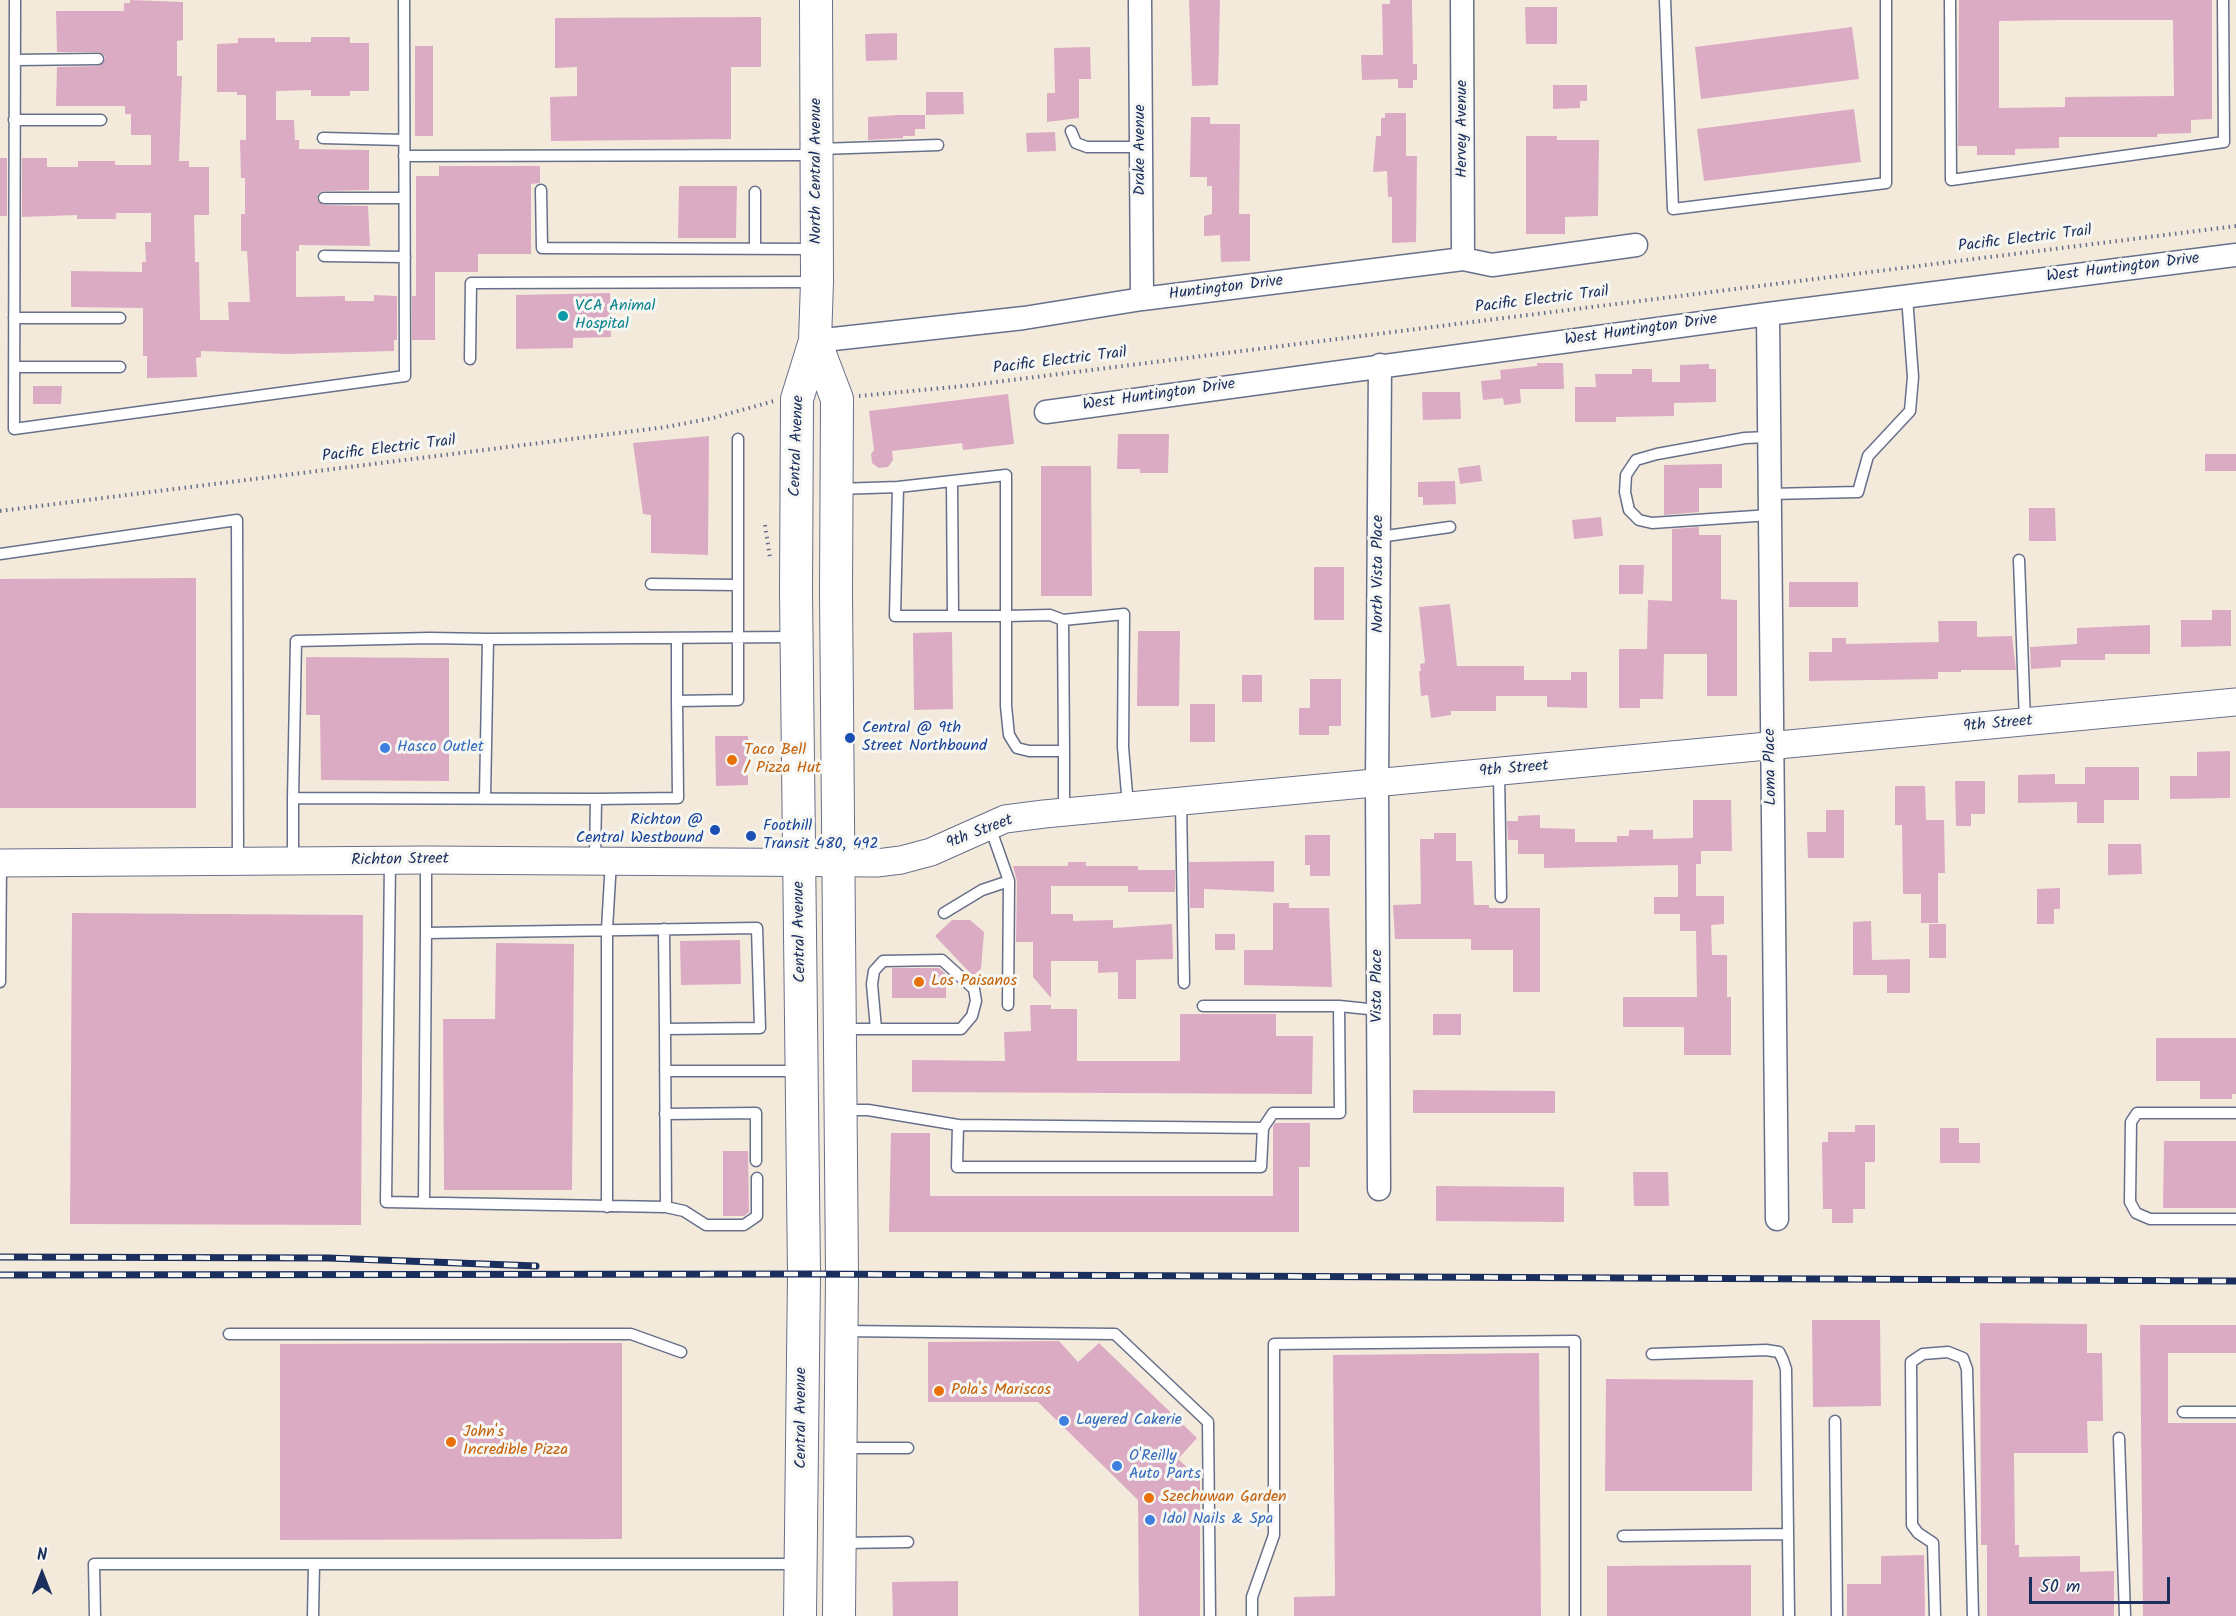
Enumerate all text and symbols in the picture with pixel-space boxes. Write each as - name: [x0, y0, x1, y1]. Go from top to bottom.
- street label: Hervey Avenue: [1453, 80, 1473, 178]
- street label: North Central Avenue: [807, 98, 827, 244]
- street label: Drake Avenue: [1131, 104, 1151, 196]
- street label: Pacific Electric Trail: [1957, 222, 2093, 258]
- street label: West Huntington Drive: [2045, 250, 2201, 288]
- street label: Huntington Drive: [1168, 272, 1284, 306]
- street label: Pacific Electric Trail: [1474, 283, 1610, 319]
- place label: VCA Animal Hospital: [575, 297, 655, 335]
- marker: VCA Animal Hospital: [556, 309, 570, 323]
- street label: West Huntington Drive: [1563, 311, 1719, 351]
- street label: Pacific Electric Trail: [992, 344, 1128, 380]
- street label: West Huntington Drive: [1081, 376, 1237, 416]
- street label: Central Avenue: [787, 395, 809, 497]
- street label: Pacific Electric Trail: [321, 432, 457, 468]
- street label: North Vista Place: [1369, 515, 1389, 633]
- street label: 9th Street: [1963, 712, 2033, 738]
- place label: Central @ 9th Street Northbound: [862, 719, 987, 757]
- street label: Loma Place: [1762, 728, 1782, 806]
- marker: Central @ 9th Street Northbound: [843, 731, 857, 745]
- place label: Hasco Outlet: [397, 738, 484, 758]
- marker: Hasco Outlet: [378, 741, 392, 755]
- place label: Taco Bell / Pizza Hut: [744, 741, 821, 779]
- marker: Taco Bell / Pizza Hut: [725, 753, 739, 767]
- street label: 9th Street: [1479, 757, 1549, 783]
- place label: Richton @ Central Westbound: [576, 811, 703, 849]
- street label: 9th Street: [944, 812, 1016, 854]
- place label: Foothill Transit 480, 492: [763, 817, 879, 855]
- marker: Richton @ Central Westbound: [708, 823, 722, 837]
- marker: Foothill Transit 480, 492: [744, 829, 758, 843]
- street label: Richton Street: [351, 851, 449, 871]
- street label: Central Avenue: [791, 881, 811, 983]
- street label: Vista Place: [1368, 949, 1388, 1023]
- place label: Los Paisanos: [931, 972, 1017, 992]
- marker: Los Paisanos: [912, 975, 926, 989]
- street label: Central Avenue: [792, 1367, 812, 1469]
- place label: Pola's Mariscos: [951, 1381, 1051, 1401]
- marker: Pola's Mariscos: [932, 1384, 946, 1398]
- place label: Layered Cakerie: [1076, 1411, 1182, 1431]
- marker: Layered Cakerie: [1057, 1414, 1071, 1428]
- place label: John's Incredible Pizza: [463, 1423, 568, 1461]
- marker: John's Incredible Pizza: [444, 1435, 458, 1449]
- place label: O'Reilly Auto Parts: [1129, 1447, 1201, 1485]
- marker: O'Reilly Auto Parts: [1110, 1459, 1124, 1473]
- place label: Szechuwan Garden: [1161, 1488, 1287, 1508]
- marker: Szechuwan Garden: [1142, 1491, 1156, 1505]
- place label: Idol Nails & Spa: [1162, 1510, 1273, 1530]
- marker: Idol Nails & Spa: [1143, 1513, 1157, 1527]
- text: N: [37, 1543, 47, 1568]
- north arrow: [12, 1544, 72, 1604]
- scale bar: [2032, 1565, 2173, 1603]
- text: 50 m: [2040, 1573, 2080, 1602]

